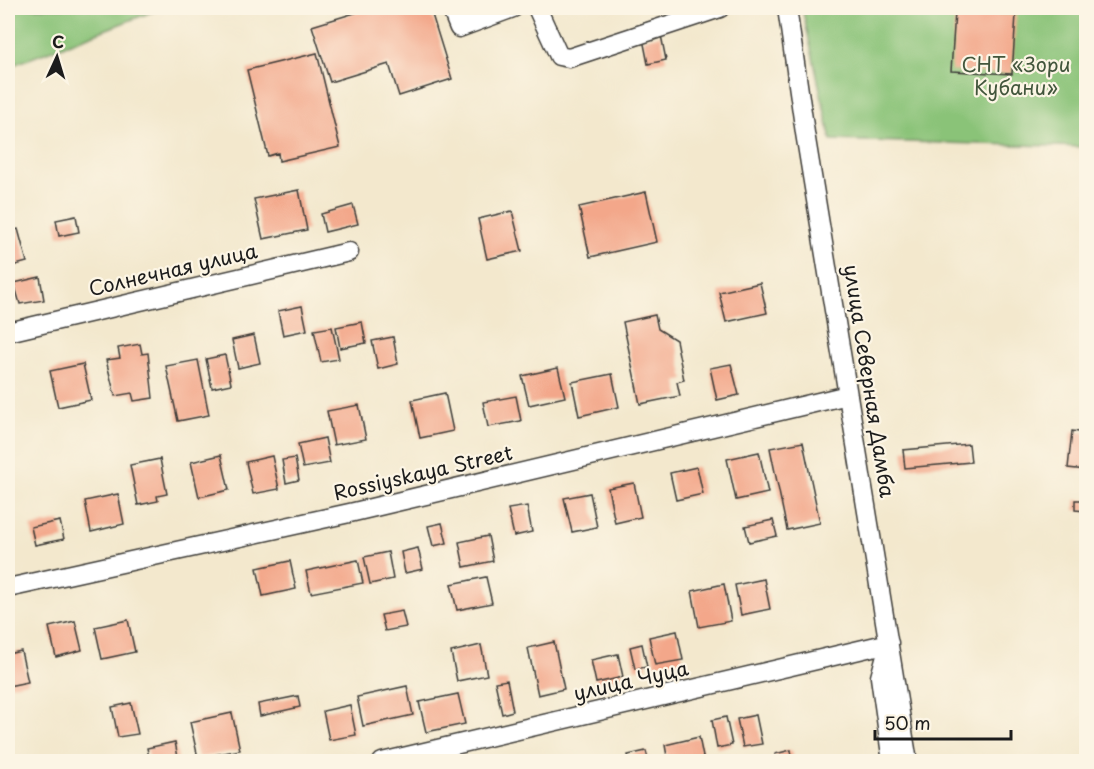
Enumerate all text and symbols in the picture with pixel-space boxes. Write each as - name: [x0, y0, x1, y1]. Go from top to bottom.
- north arrow: [27, 27, 87, 87]
- text: С: [51, 29, 65, 53]
- park label: СНТ «Зори Кубани»: [962, 49, 1070, 102]
- street label: Солнечная улица: [86, 235, 260, 303]
- street label: улица Северная Дамба: [837, 262, 903, 500]
- street label: Rossiyskaya Street: [330, 437, 515, 507]
- street label: улица Чуца: [570, 652, 692, 708]
- scale bar: [875, 703, 1012, 741]
- text: 50 m: [884, 709, 931, 736]

